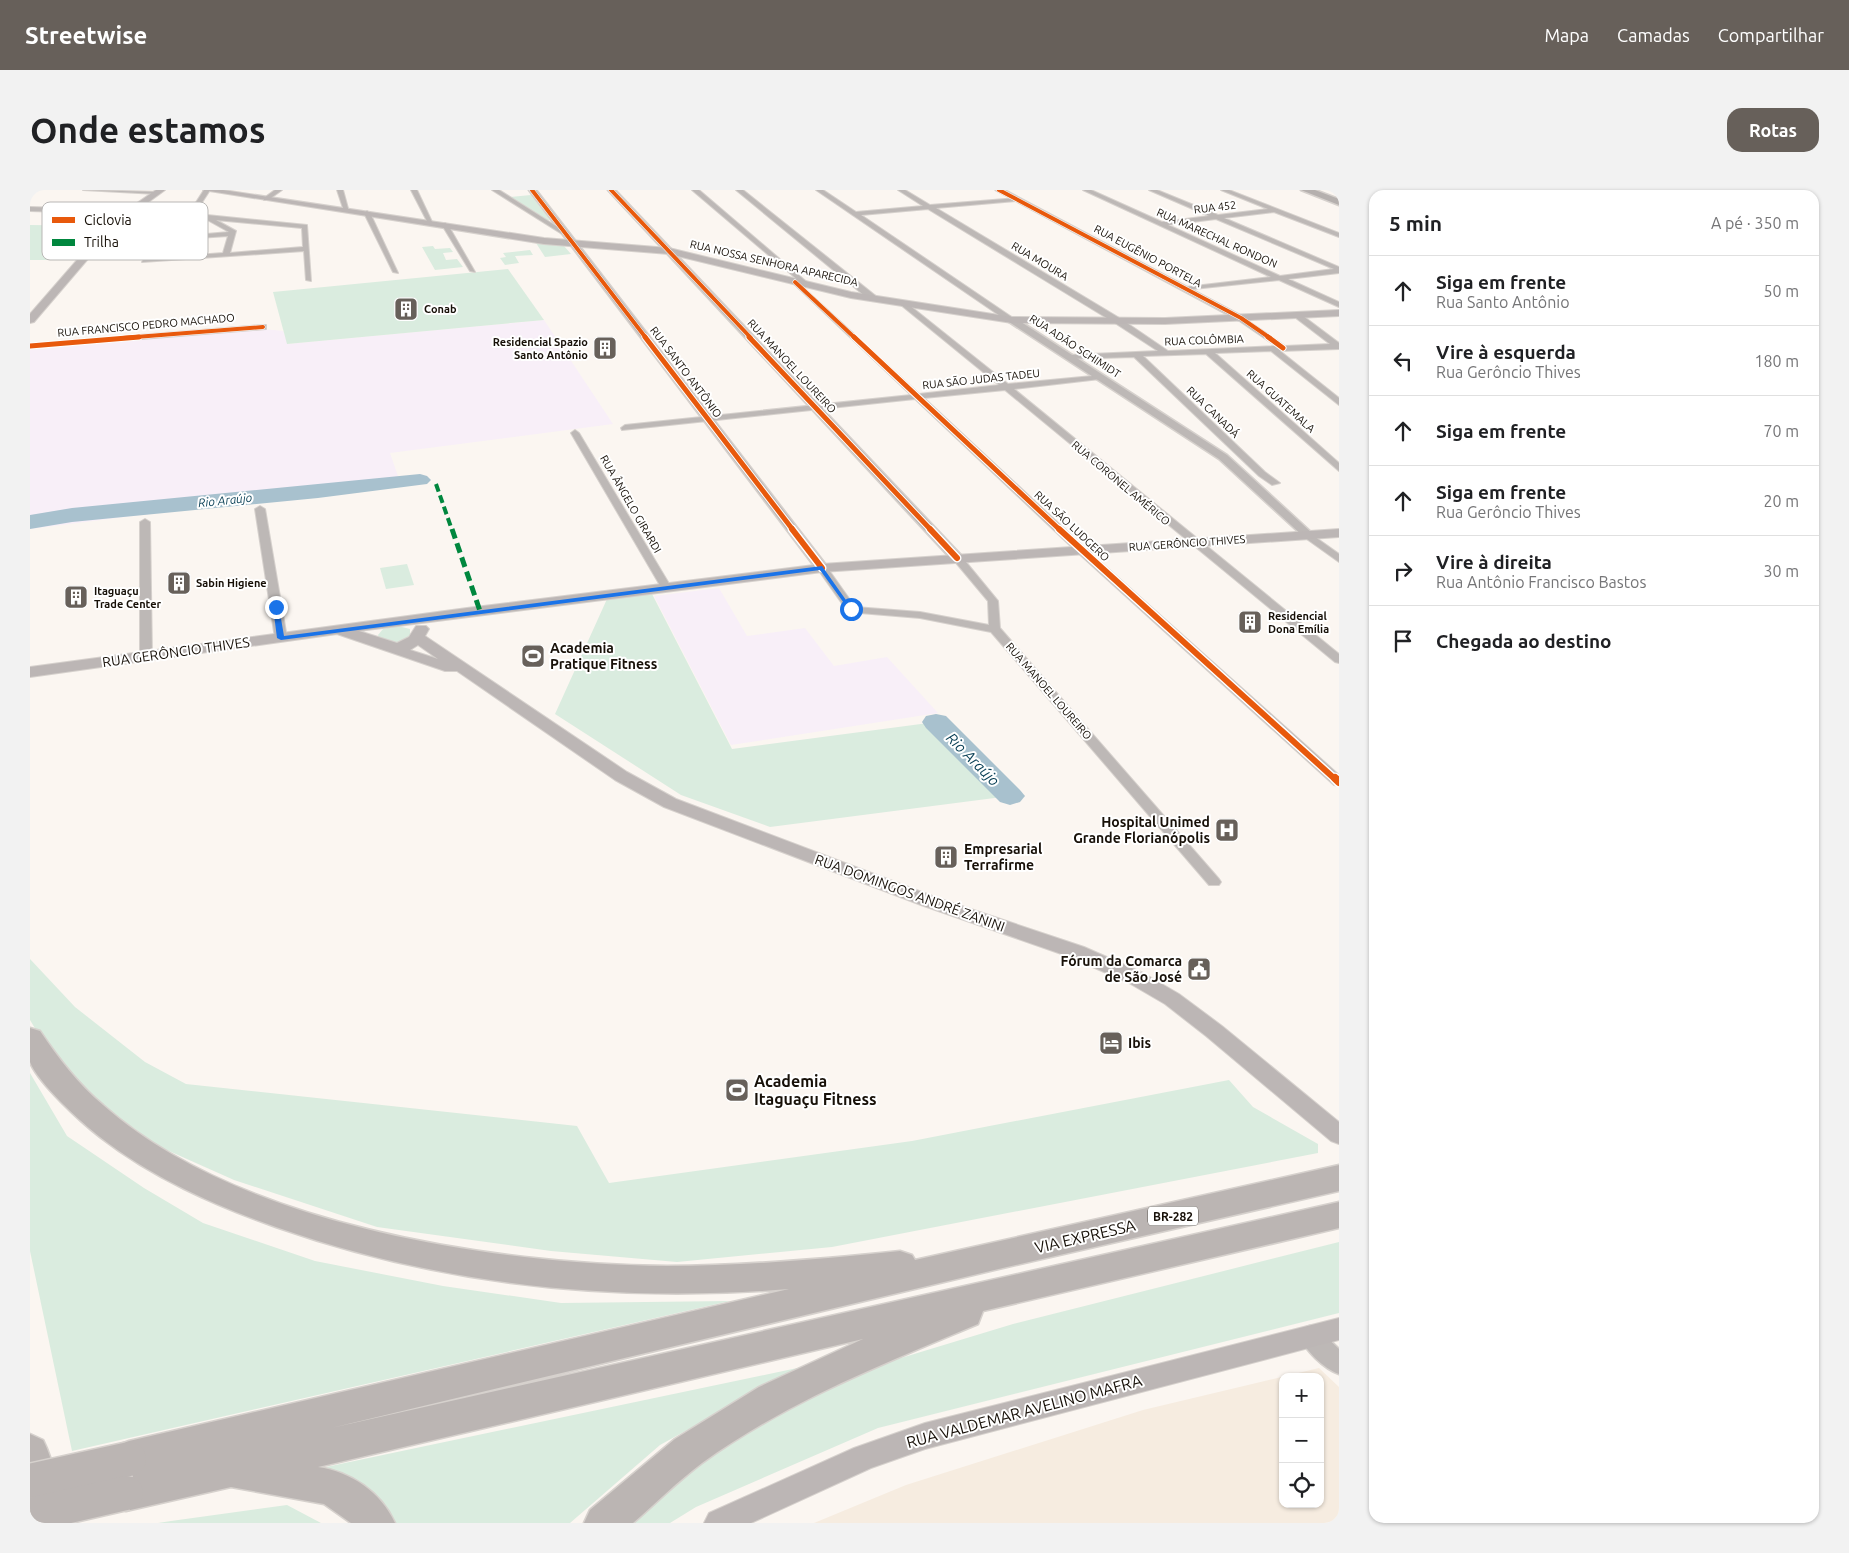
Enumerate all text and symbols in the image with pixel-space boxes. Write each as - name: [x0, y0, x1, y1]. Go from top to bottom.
- text: Streetwise: [25, 22, 147, 49]
- text: Mapa: [1544, 25, 1589, 45]
- text: Camadas: [1617, 25, 1690, 45]
- text: Compartilhar: [1718, 25, 1824, 45]
- button: Rotas: [1727, 108, 1819, 152]
- text: Onde estamos: [30, 110, 265, 150]
- street label: RUA 452: [1193, 198, 1237, 216]
- legend: [42, 202, 208, 260]
- street label: RUA MARECHAL RONDON: [1155, 206, 1279, 270]
- text: 5 min: [1389, 211, 1442, 235]
- text: Ciclovia: [84, 212, 132, 228]
- text: A pé · 350 m: [1711, 214, 1799, 232]
- street label: RUA EUGÊNIO PORTELA: [1092, 222, 1205, 290]
- text: Trilha: [84, 234, 119, 250]
- street label: RUA NOSSA SENHORA APARECIDA: [689, 238, 860, 288]
- street label: RUA MOURA: [1010, 239, 1071, 283]
- text: Siga em frente: [1436, 271, 1566, 293]
- icon: ahead: [1389, 277, 1417, 305]
- text: 50 m: [1763, 282, 1799, 300]
- text: Rua Santo Antônio: [1436, 293, 1570, 311]
- building icon: Conab: [393, 296, 419, 322]
- place label: Conab: [424, 303, 457, 315]
- street label: RUA FRANCISCO PEDRO MACHADO: [57, 311, 235, 339]
- street label: RUA ADÃO SCHIMIDT: [1027, 312, 1123, 380]
- street label: RUA MANOEL LOUREIRO: [745, 317, 839, 415]
- street label: RUA SANTO ANTÔNIO: [648, 324, 725, 420]
- street label: RUA COLÔMBIA: [1164, 332, 1245, 347]
- building icon: Residencial Spazio Santo Antônio: [592, 335, 618, 361]
- place label: Residencial Spazio Santo Antônio: [493, 336, 588, 361]
- text: Vire à esquerda: [1436, 341, 1576, 363]
- icon: left: [1389, 347, 1417, 375]
- text: 180 m: [1754, 352, 1799, 370]
- text: Rua Gerôncio Thives: [1436, 363, 1581, 381]
- street label: RUA SÃO JUDAS TADEU: [922, 367, 1040, 391]
- street label: RUA GUATEMALA: [1245, 367, 1318, 435]
- street label: RUA CANADÁ: [1184, 383, 1243, 441]
- icon: ahead: [1389, 417, 1417, 445]
- text: Siga em frente: [1436, 420, 1566, 442]
- text: 70 m: [1763, 422, 1799, 440]
- street label: RUA CORONEL AMÉRICO: [1069, 438, 1173, 528]
- street label: RUA ÂNGELO GIRARDI: [598, 453, 665, 555]
- text: Siga em frente: [1436, 481, 1566, 503]
- icon: ahead: [1389, 487, 1417, 515]
- street label: RUA SÃO LUDGERO: [1032, 488, 1112, 564]
- water label: Rio Araújo: [197, 491, 253, 509]
- text: 20 m: [1763, 492, 1799, 510]
- text: Rua Gerôncio Thives: [1436, 503, 1581, 521]
- street label: RUA GERÔNCIO THIVES: [1128, 532, 1246, 553]
- text: Vire à direita: [1436, 551, 1552, 573]
- icon: right: [1389, 557, 1417, 585]
- text: 30 m: [1763, 562, 1799, 580]
- building icon: Sabin Higiene: [166, 570, 192, 596]
- text: Rua Antônio Francisco Bastos: [1436, 573, 1646, 591]
- place label: Sabin Higiene: [196, 577, 267, 589]
- building icon: Itaguaçu Trade Center: [63, 584, 89, 610]
- place label: Itaguaçu Trade Center: [94, 585, 161, 610]
- route end: [265, 596, 288, 619]
- route start: [840, 598, 863, 621]
- building icon: Residencial Dona Emília: [1237, 609, 1263, 635]
- place label: Residencial Dona Emília: [1268, 610, 1329, 635]
- icon: arrive: [1389, 627, 1417, 655]
- text: Chegada ao destino: [1436, 630, 1612, 652]
- street label: RUA GERÔNCIO THIVES: [101, 633, 251, 670]
- place label: Academia Pratique Fitness: [550, 640, 658, 672]
- street label: RUA MANOEL LOUREIRO: [1004, 640, 1094, 742]
- sports icon: Academia Pratique Fitness: [520, 643, 546, 669]
- water label: Rio Araújo: [943, 729, 1003, 789]
- place label: Hospital Unimed Grande Florianópolis: [1073, 814, 1210, 846]
- hospital icon: Hospital Unimed Grande Florianópolis: [1214, 817, 1240, 843]
- place label: Empresarial Terrafirme: [964, 841, 1042, 873]
- building icon: Empresarial Terrafirme: [933, 844, 959, 870]
- street label: RUA DOMINGOS ANDRÉ ZANINI: [813, 850, 1008, 935]
- place label: Fórum da Comarca de São José: [1060, 953, 1182, 985]
- public building icon: Fórum da Comarca de São José: [1186, 956, 1212, 982]
- hotel icon: Ibis: [1098, 1030, 1124, 1056]
- place label: Ibis: [1128, 1035, 1151, 1051]
- place label: Academia Itaguaçu Fitness: [754, 1072, 877, 1109]
- sports icon: Academia Itaguaçu Fitness: [724, 1077, 750, 1103]
- road number: BR-282: [1148, 1206, 1198, 1226]
- street label: VIA EXPRESSA: [1033, 1216, 1138, 1256]
- street label: RUA VALDEMAR AVELINO MAFRA: [904, 1371, 1144, 1451]
- map controls: [1279, 1373, 1324, 1508]
- button: +: [1279, 1373, 1324, 1418]
- button: −: [1279, 1418, 1324, 1463]
- button: locate: [1279, 1463, 1324, 1508]

